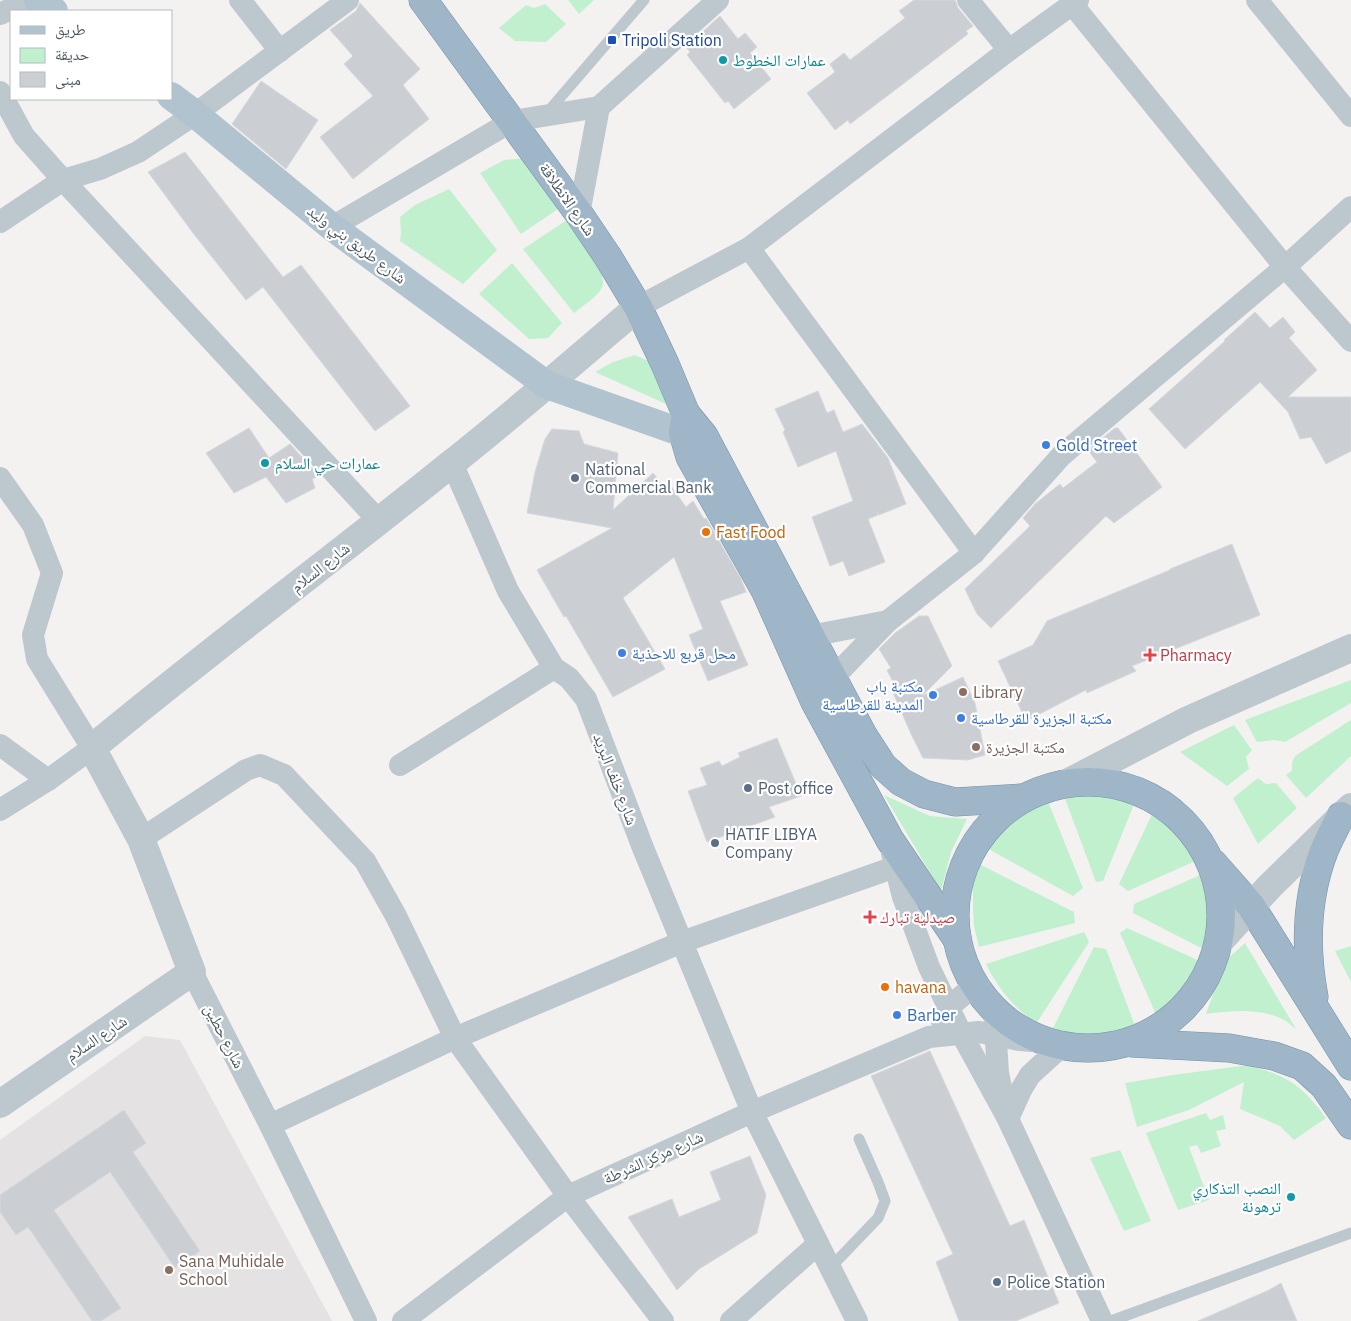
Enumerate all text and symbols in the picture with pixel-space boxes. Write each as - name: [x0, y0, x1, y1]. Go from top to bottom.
- legend: [10, 10, 172, 100]
- text: طريق: [55, 20, 86, 40]
- place label: Tripoli Station: [622, 30, 722, 50]
- marker: Tripoli Station: [606, 34, 618, 46]
- text: حديقة: [55, 45, 90, 64]
- place label: عمارات الخطوط: [733, 50, 826, 70]
- marker: عمارات الخطوط: [717, 54, 729, 66]
- text: مبنى: [55, 70, 81, 90]
- street label: شارع الانطلاقة: [535, 159, 600, 240]
- street label: شارع طريق بني وليد: [302, 200, 410, 290]
- place label: Gold Street: [1056, 435, 1137, 455]
- marker: Gold Street: [1040, 439, 1052, 451]
- place label: عمارات حي السلام: [275, 453, 380, 476]
- marker: عمارات حي السلام: [259, 457, 271, 469]
- place label: National Commercial Bank: [585, 459, 712, 497]
- marker: National Commercial Bank: [569, 472, 581, 484]
- place label: Fast Food: [716, 522, 786, 542]
- marker: Fast Food: [700, 526, 712, 538]
- street label: شارع السلام: [286, 538, 354, 597]
- place label: محل قربع للاحذية: [632, 643, 736, 664]
- place label: Pharmacy: [1160, 645, 1232, 665]
- marker: محل قربع للاحذية: [616, 647, 628, 659]
- marker: Pharmacy: [1144, 649, 1156, 661]
- place label: مكتبة باب المدينة للقرطاسية: [822, 676, 923, 714]
- place label: Library: [973, 682, 1023, 702]
- marker: Library: [957, 686, 969, 698]
- marker: مكتبة باب المدينة للقرطاسية: [927, 689, 939, 701]
- place label: مكتبة الجزيرة للقرطاسية: [971, 708, 1112, 728]
- marker: مكتبة الجزيرة للقرطاسية: [955, 712, 967, 724]
- street label: شارع خلف البريد: [588, 730, 643, 828]
- place label: مكتبة الجزيرة: [986, 737, 1065, 757]
- marker: مكتبة الجزيرة: [970, 741, 982, 753]
- place label: Post office: [758, 778, 833, 798]
- marker: Post office: [742, 782, 754, 794]
- place label: HATIF LIBYA Company: [725, 824, 817, 862]
- marker: HATIF LIBYA Company: [709, 837, 721, 849]
- place label: صيدلية تبارك: [880, 907, 955, 927]
- marker: صيدلية تبارك: [864, 911, 876, 923]
- place label: havana: [895, 977, 947, 997]
- marker: havana: [879, 981, 891, 993]
- street label: شارع حطين: [199, 1000, 250, 1072]
- place label: Barber: [907, 1005, 956, 1025]
- marker: Barber: [891, 1009, 903, 1021]
- street label: شارع السلام: [62, 1010, 131, 1067]
- street label: شارع مركز الشرطة: [600, 1126, 706, 1189]
- place label: النصب التذكاري ترهونة: [1193, 1178, 1281, 1216]
- marker: النصب التذكاري ترهونة: [1285, 1191, 1297, 1203]
- place label: Sana Muhidale School: [179, 1251, 285, 1289]
- marker: Sana Muhidale School: [163, 1264, 175, 1276]
- place label: Police Station: [1007, 1272, 1105, 1292]
- marker: Police Station: [991, 1276, 1003, 1288]

